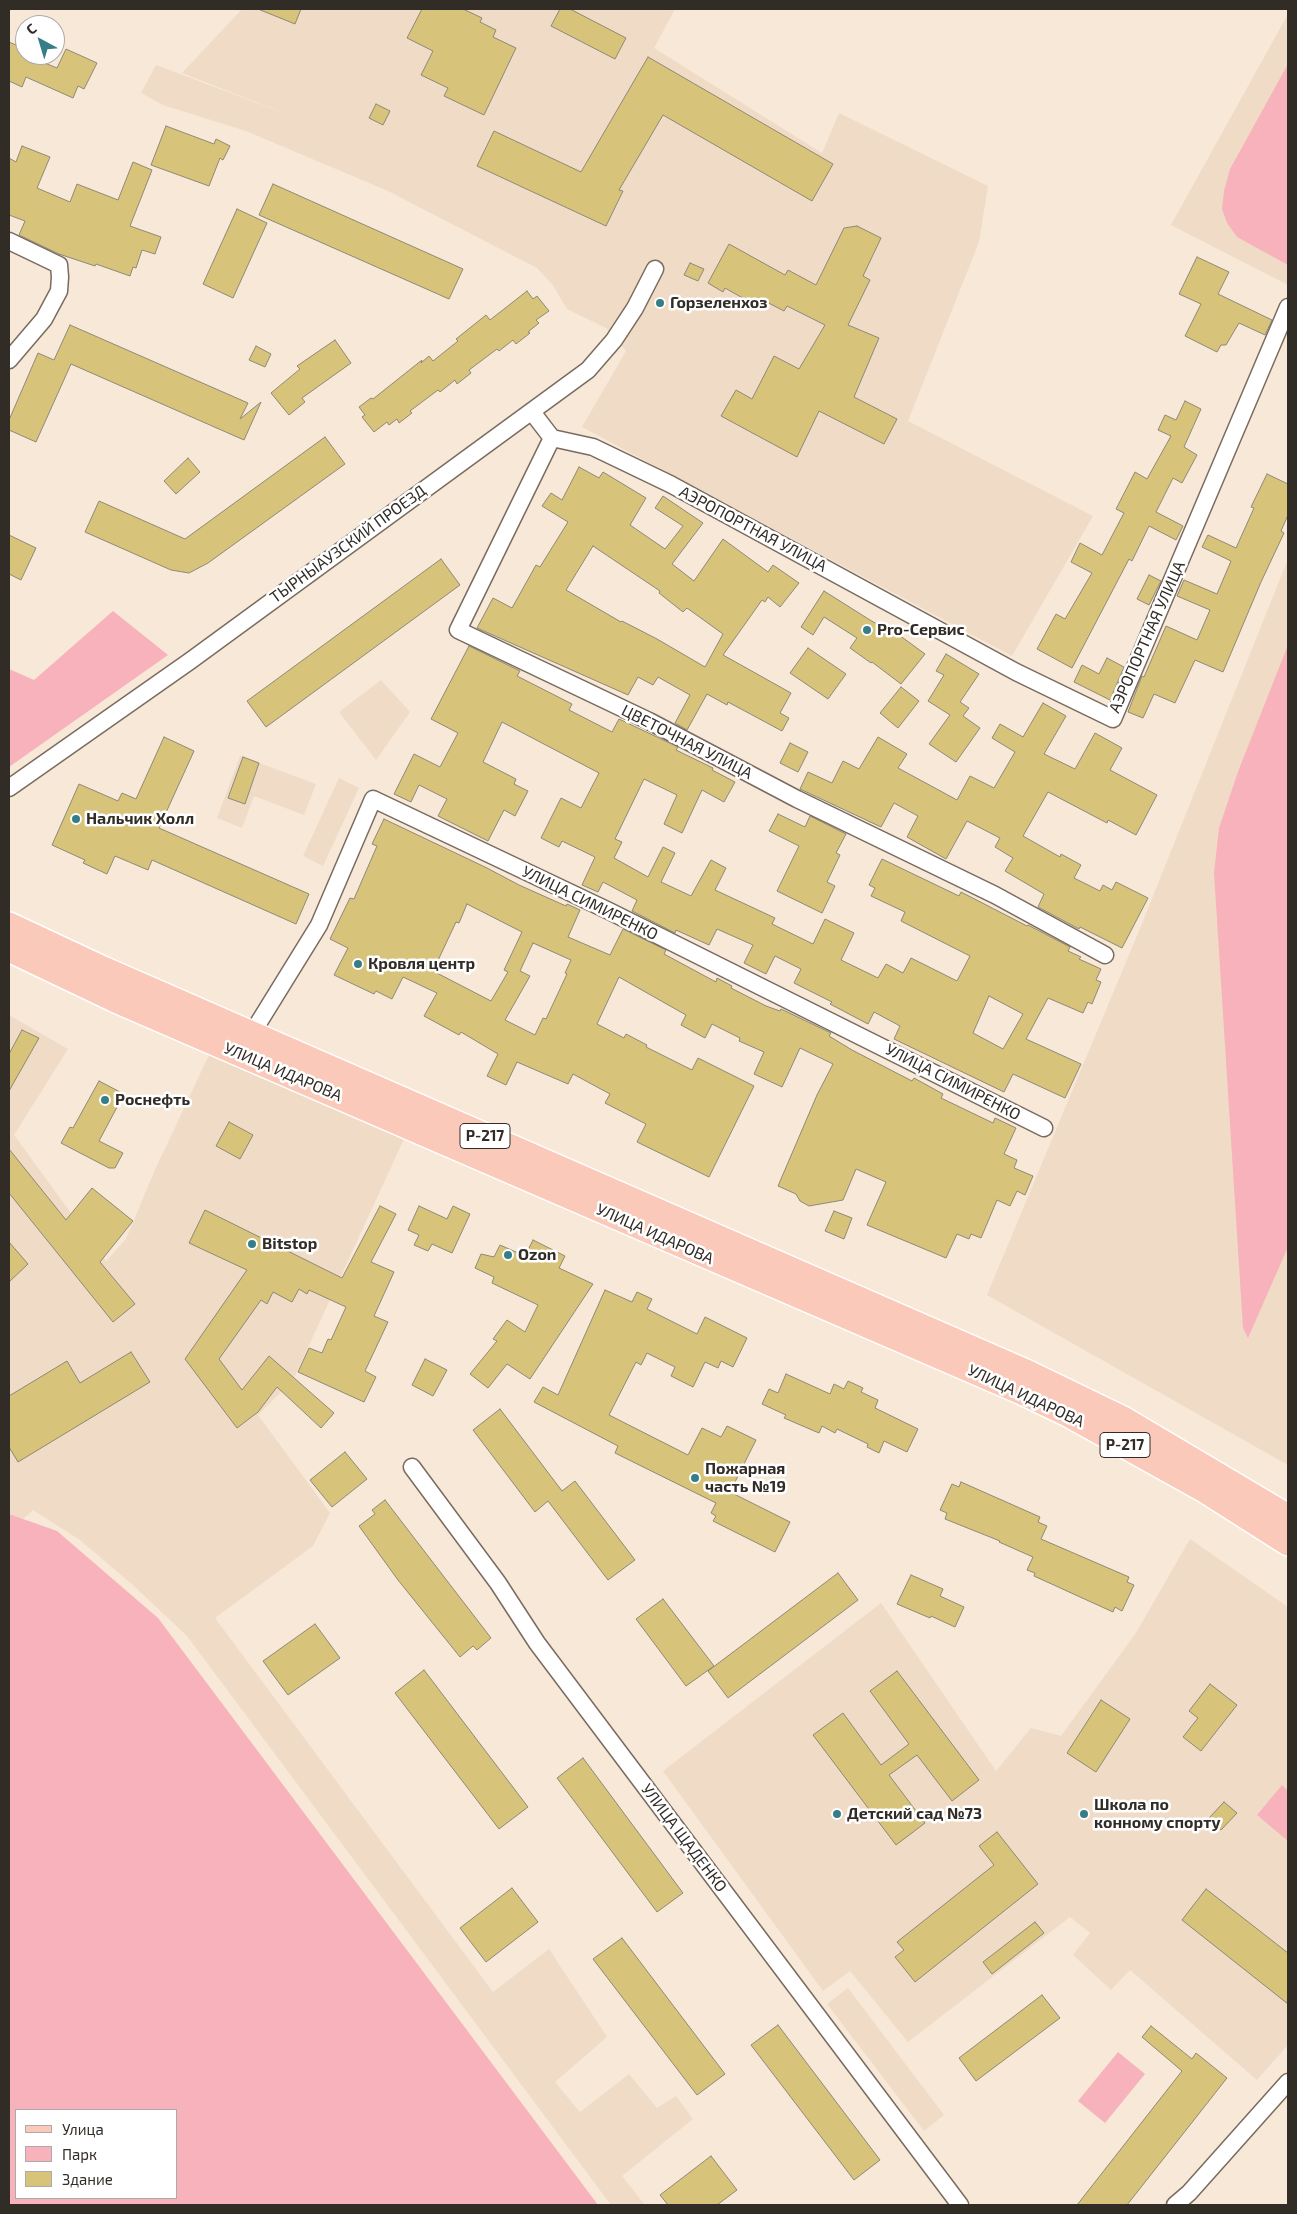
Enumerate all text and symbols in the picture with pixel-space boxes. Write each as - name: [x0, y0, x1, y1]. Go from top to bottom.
- north arrow: [15, 15, 65, 65]
- text: С: [22, 20, 39, 38]
- place label: Горзеленхоз: [670, 293, 767, 313]
- marker: Горзеленхоз: [654, 297, 666, 309]
- street label: ТЫРНЫАУЗСКИЙ ПРОЕЗД: [266, 481, 430, 607]
- street label: АЭРОПОРТНАЯ УЛИЦА: [676, 482, 830, 576]
- street label: АЭРОПОРТНАЯ УЛИЦА: [1105, 558, 1189, 716]
- place label: Pro-Сервис: [877, 620, 965, 640]
- marker: Pro-Сервис: [861, 624, 873, 636]
- street label: ЦВЕТОЧНАЯ УЛИЦА: [618, 701, 756, 783]
- place label: Нальчик Холл: [86, 809, 194, 829]
- marker: Нальчик Холл: [70, 813, 82, 825]
- street label: УЛИЦА СИМИРЕНКО: [519, 862, 661, 944]
- place label: Кровля центр: [368, 954, 475, 974]
- marker: Кровля центр: [352, 958, 364, 970]
- street label: УЛИЦА ИДАРОВА: [221, 1038, 345, 1106]
- street label: УЛИЦА СИМИРЕНКО: [882, 1040, 1024, 1124]
- place label: Роснефть: [115, 1090, 190, 1110]
- marker: Роснефть: [99, 1094, 111, 1106]
- road number: Р-217: [460, 1124, 510, 1148]
- street label: УЛИЦА ИДАРОВА: [593, 1200, 717, 1268]
- place label: Bitstop: [262, 1234, 317, 1254]
- marker: Bitstop: [246, 1238, 258, 1250]
- place label: Ozon: [518, 1245, 556, 1265]
- marker: Ozon: [502, 1249, 514, 1261]
- street label: УЛИЦА ИДАРОВА: [965, 1361, 1087, 1431]
- road number: Р-217: [1100, 1432, 1150, 1458]
- place label: Пожарная часть №19: [705, 1459, 786, 1497]
- marker: Пожарная часть №19: [689, 1472, 701, 1484]
- street label: УЛИЦА ЩАДЕНКО: [637, 1780, 731, 1896]
- place label: Школа по конному спорту: [1094, 1795, 1220, 1833]
- place label: Детский сад №73: [847, 1804, 982, 1824]
- marker: Детский сад №73: [831, 1808, 843, 1820]
- marker: Школа по конному спорту: [1078, 1808, 1090, 1820]
- legend: [15, 2109, 178, 2199]
- text: Улица: [62, 2120, 104, 2138]
- text: Парк: [62, 2145, 97, 2163]
- text: Здание: [62, 2170, 113, 2188]

